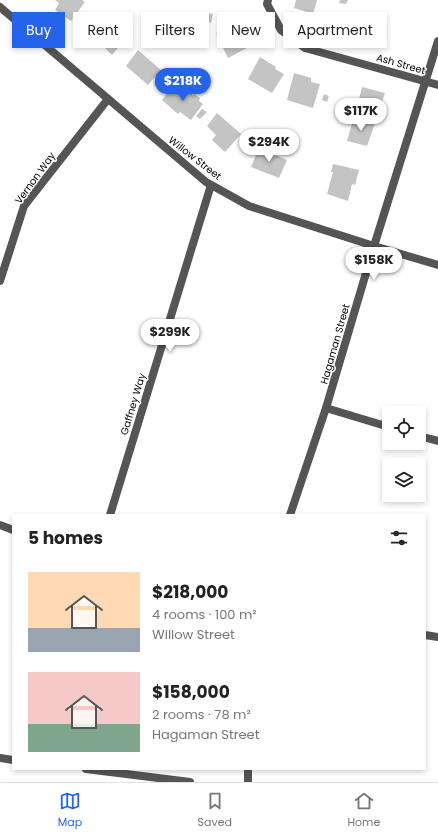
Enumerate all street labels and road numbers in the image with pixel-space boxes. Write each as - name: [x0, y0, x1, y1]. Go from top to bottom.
- street label: Ash Street: [375, 50, 428, 78]
- street label: Willow Street: [165, 132, 225, 184]
- street label: Vernon Way: [11, 149, 59, 207]
- street label: Hagaman Street: [316, 302, 354, 386]
- street label: Gaffney Way: [116, 371, 150, 437]

